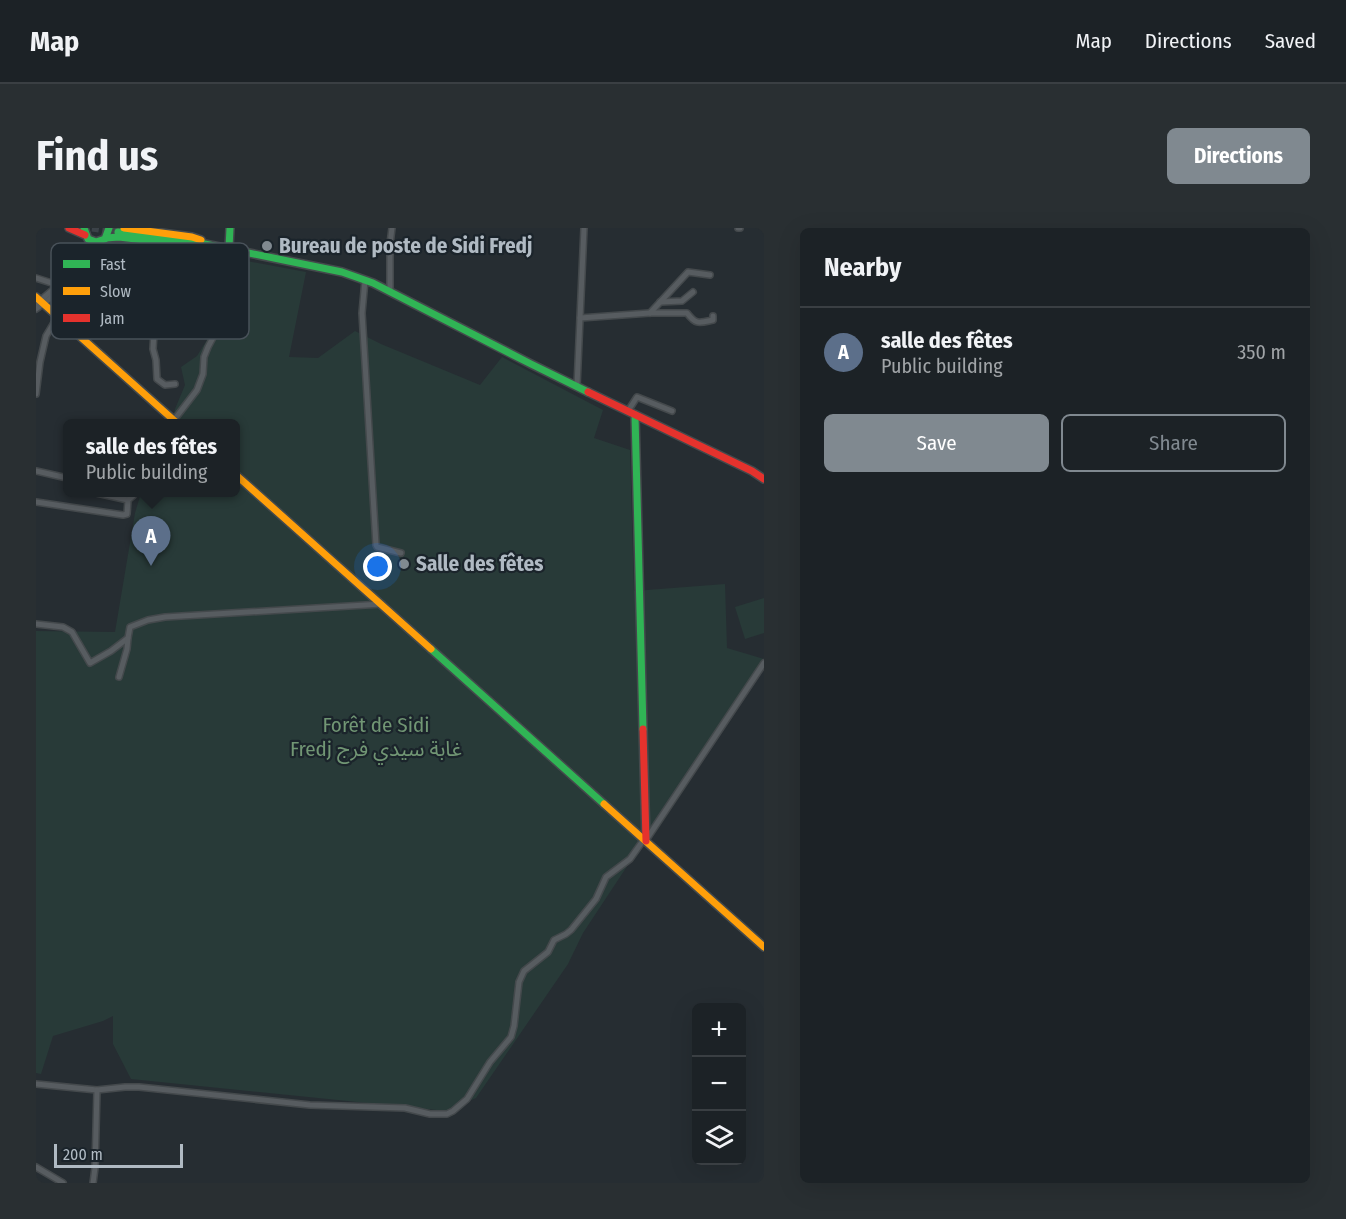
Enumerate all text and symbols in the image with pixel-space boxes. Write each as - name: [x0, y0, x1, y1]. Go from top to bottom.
- text: Map: [30, 25, 79, 58]
- text: Map: [1075, 28, 1112, 54]
- text: Directions: [1145, 28, 1232, 54]
- text: Saved: [1265, 28, 1316, 54]
- button: Directions: [1167, 128, 1310, 184]
- text: Find us: [36, 131, 158, 181]
- place label: Bureau de poste de Sidi Fredj: [279, 233, 532, 259]
- marker: Bureau de poste de Sidi Fredj: [260, 239, 274, 253]
- legend: [51, 243, 249, 339]
- text: Nearby: [824, 252, 901, 283]
- text: Fast: [100, 255, 127, 274]
- text: Slow: [100, 282, 131, 301]
- text: Jam: [100, 309, 125, 328]
- text: salle des fêtes: [881, 327, 1013, 354]
- text: A: [838, 340, 849, 364]
- text: 350 m: [1237, 340, 1286, 364]
- text: Public building: [881, 354, 1003, 378]
- button: Save: [824, 414, 1049, 472]
- button: Share: [1061, 414, 1286, 472]
- popup: [63, 419, 240, 497]
- text: salle des fêtes: [86, 433, 217, 460]
- text: Public building: [86, 460, 207, 484]
- pin: A: [132, 516, 170, 566]
- place label: Salle des fêtes: [416, 551, 543, 577]
- your location: [363, 552, 392, 581]
- marker: Salle des fêtes: [397, 557, 411, 571]
- park label: Forêt de Sidi Fredj غابة سيدي فرج: [290, 712, 462, 765]
- map controls: [692, 1003, 746, 1165]
- button: +: [692, 1003, 746, 1057]
- button: −: [692, 1057, 746, 1111]
- button: layers: [692, 1111, 746, 1165]
- scale bar: [54, 1141, 183, 1168]
- text: 200 m: [63, 1145, 103, 1164]

